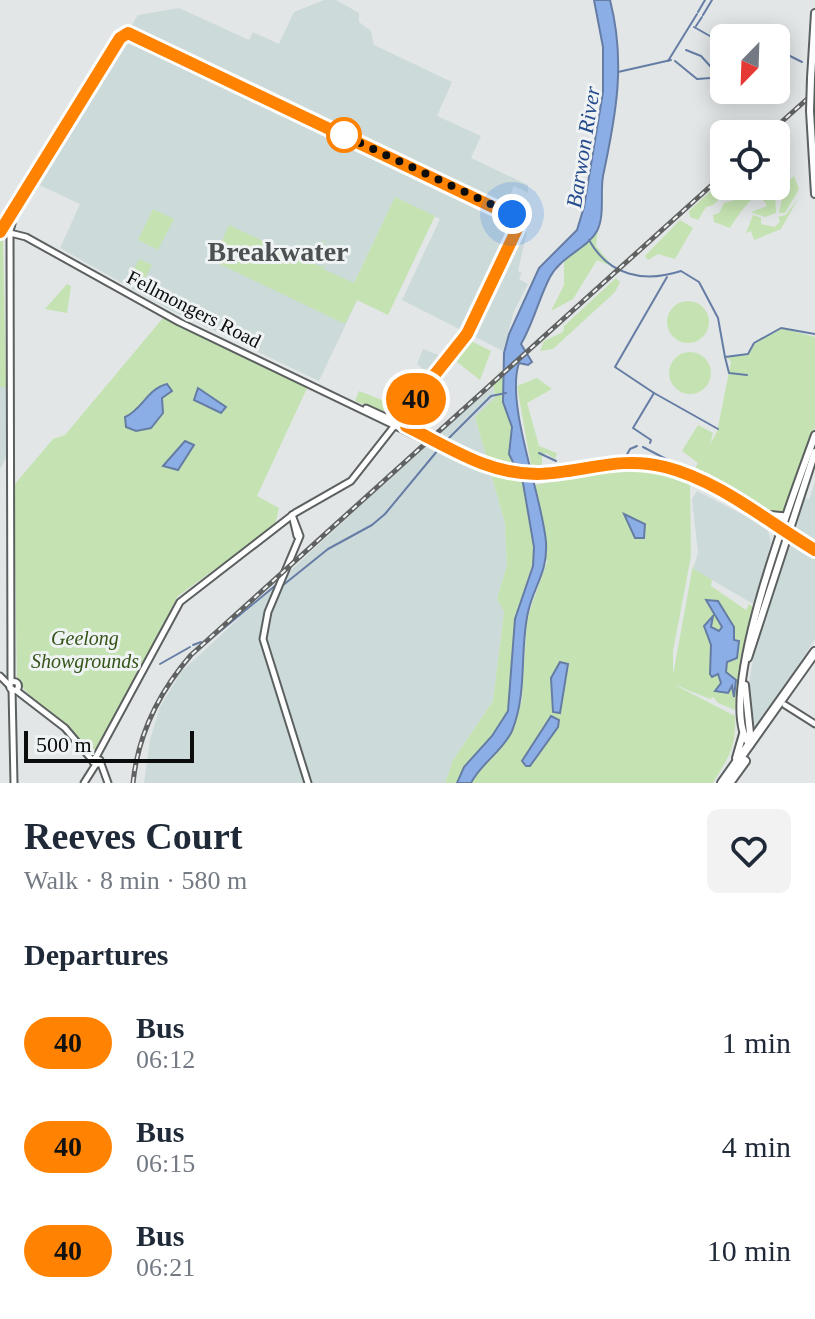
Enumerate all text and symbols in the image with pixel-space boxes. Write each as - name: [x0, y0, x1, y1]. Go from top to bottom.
- north arrow: [710, 24, 790, 104]
- map controls: [710, 24, 790, 200]
- water label: Barwon River: [561, 84, 605, 210]
- unlabelled marker: [327, 118, 361, 152]
- button: locate: [710, 120, 790, 200]
- your location: [492, 194, 532, 234]
- district label: Breakwater: [208, 236, 349, 267]
- street label: Fellmongers Road: [123, 266, 265, 353]
- line badge: 40: [380, 373, 452, 425]
- text: 40: [402, 383, 430, 414]
- park label: Geelong Showgrounds: [31, 627, 139, 673]
- scale bar: [24, 727, 194, 763]
- text: 500 m: [36, 732, 92, 757]
- button: heart: [707, 809, 791, 893]
- text: Reeves Court: [24, 815, 242, 857]
- text: Walk · 8 min · 580 m: [24, 866, 247, 895]
- text: Departures: [24, 938, 168, 971]
- text: Bus: [136, 1011, 184, 1044]
- text: 1 min: [722, 1026, 791, 1059]
- text: 40: [54, 1027, 82, 1058]
- text: 06:12: [136, 1045, 195, 1074]
- text: Bus: [136, 1115, 184, 1148]
- text: 4 min: [722, 1130, 791, 1163]
- text: 40: [54, 1131, 82, 1162]
- text: 06:15: [136, 1149, 195, 1178]
- text: Bus: [136, 1219, 184, 1252]
- text: 10 min: [707, 1234, 791, 1267]
- text: 40: [54, 1235, 82, 1266]
- text: 06:21: [136, 1253, 195, 1282]

